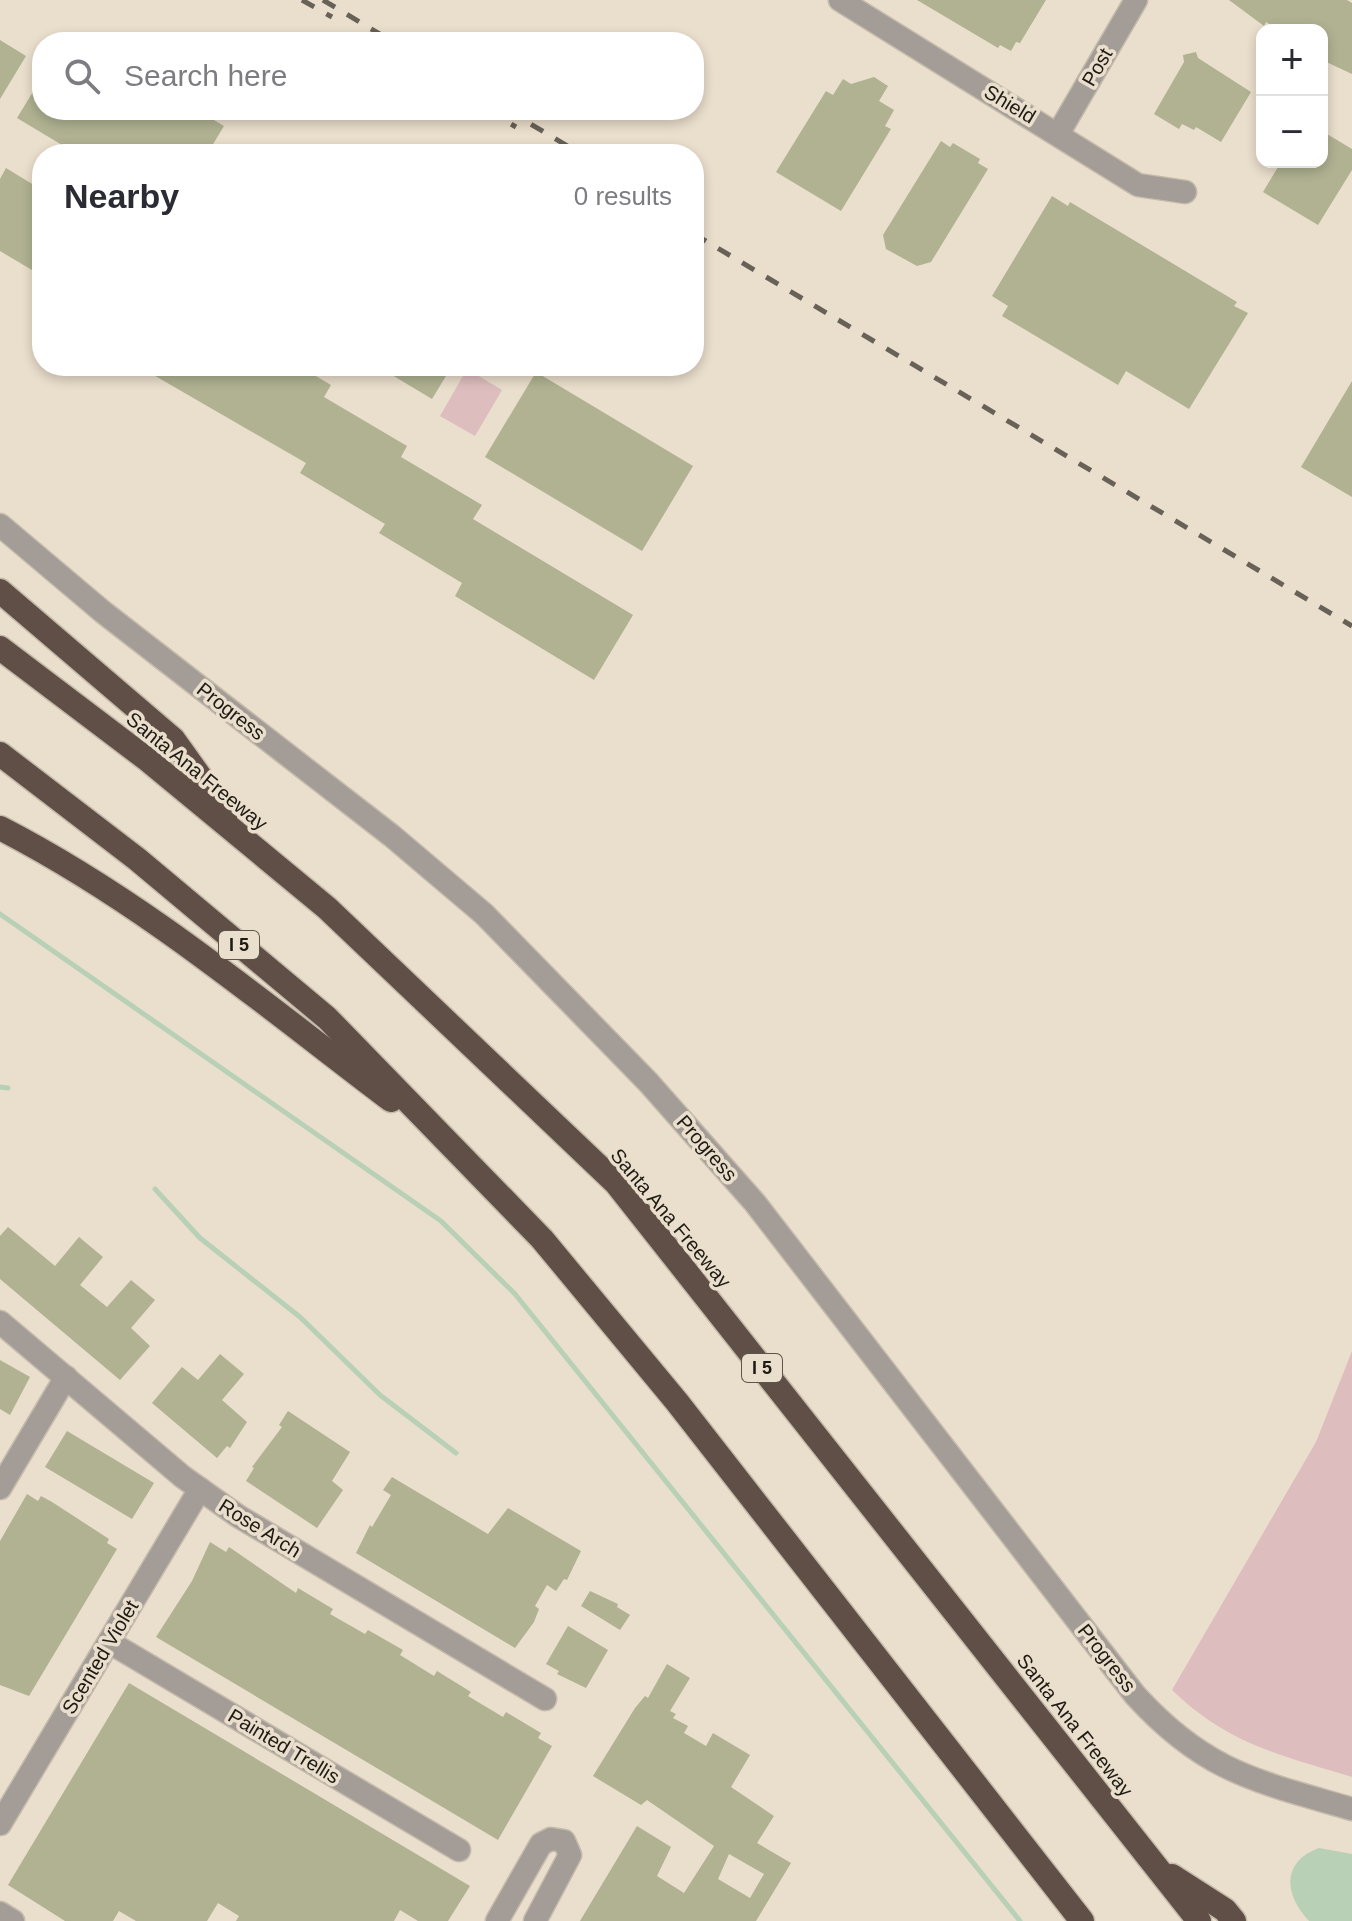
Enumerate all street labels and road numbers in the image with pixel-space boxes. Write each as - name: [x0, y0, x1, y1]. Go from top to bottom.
- street label: Post: [1077, 44, 1117, 90]
- street label: Shield: [981, 80, 1039, 128]
- street label: Progress: [193, 678, 269, 744]
- street label: Santa Ana Freeway: [122, 708, 272, 834]
- road number: I 5: [219, 931, 259, 959]
- street label: Progress: [672, 1111, 742, 1185]
- street label: Santa Ana Freeway: [606, 1144, 736, 1292]
- road number: I 5: [742, 1354, 782, 1382]
- street label: Rose Arch: [215, 1494, 305, 1562]
- street label: Scented Violet: [57, 1596, 143, 1718]
- street label: Progress: [1074, 1620, 1140, 1696]
- street label: Santa Ana Freeway: [1013, 1649, 1137, 1801]
- street label: Painted Trellis: [224, 1704, 344, 1788]

